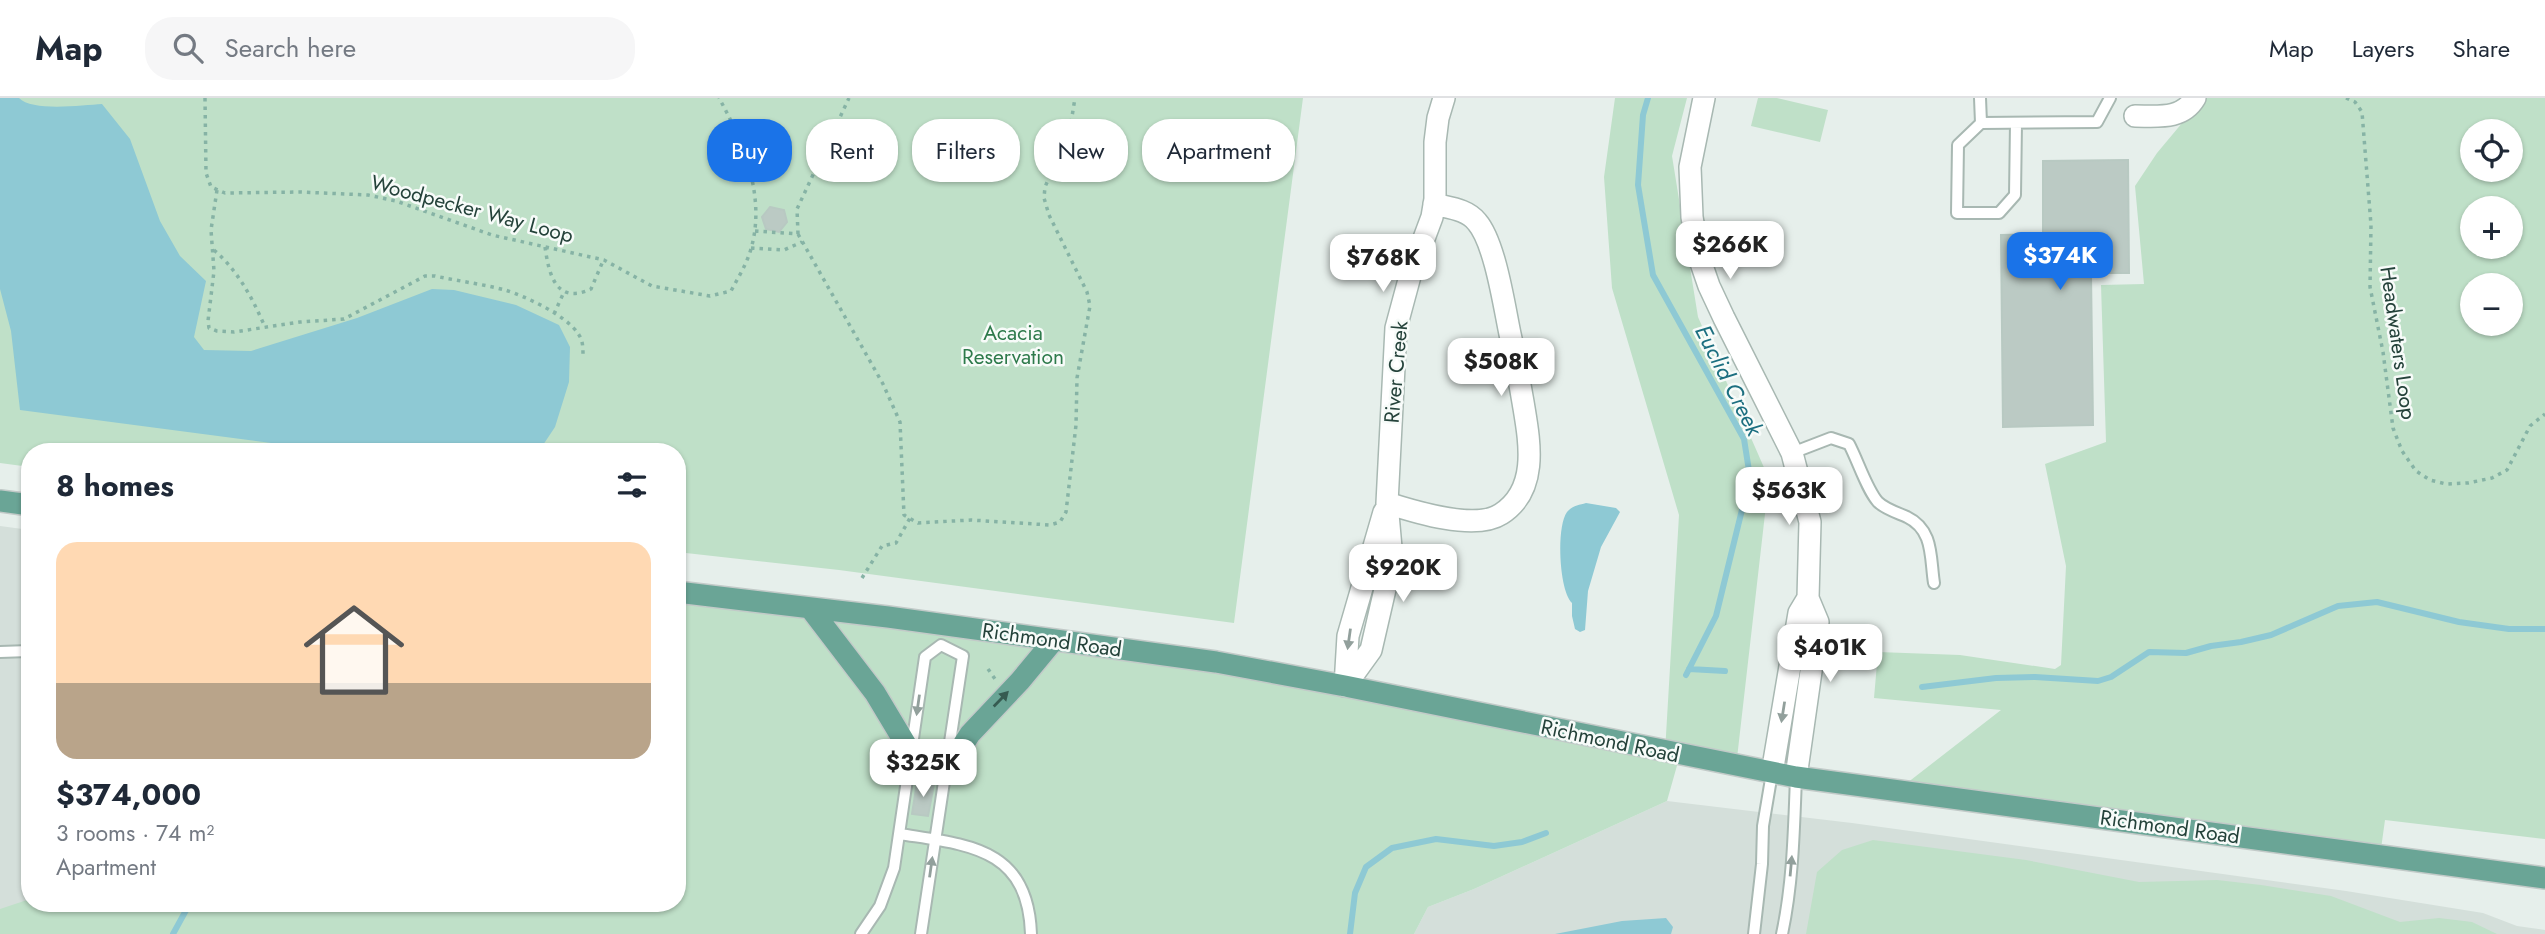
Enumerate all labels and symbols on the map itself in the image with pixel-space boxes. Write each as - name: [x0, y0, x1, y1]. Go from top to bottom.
- street label: Woodpecker Way Loop: [367, 168, 577, 250]
- pin: $266K: [1681, 222, 1779, 281]
- pin: $374K: [2011, 232, 2109, 292]
- pin: $768K: [1334, 234, 1432, 294]
- street label: Headwaters Loop: [2372, 264, 2424, 422]
- park label: Acacia Reservation: [962, 318, 1064, 372]
- street label: River Creek: [1377, 319, 1415, 424]
- water label: Euclid Creek: [1686, 319, 1772, 443]
- pin: $508K: [1452, 338, 1550, 398]
- pin: $563K: [1740, 468, 1838, 527]
- pin: $920K: [1354, 545, 1452, 604]
- street label: Richmond Road: [980, 615, 1124, 665]
- pin: $401K: [1781, 624, 1879, 684]
- one-way arrow: [1343, 628, 1354, 650]
- one-way arrow: [993, 691, 1010, 708]
- one-way arrow: [912, 694, 923, 716]
- one-way arrow: [1777, 701, 1788, 723]
- street label: Richmond Road: [1538, 712, 1682, 770]
- pin: $325K: [874, 740, 972, 799]
- street label: Richmond Road: [2098, 802, 2242, 852]
- one-way arrow: [926, 855, 937, 877]
- one-way arrow: [1786, 855, 1797, 877]

